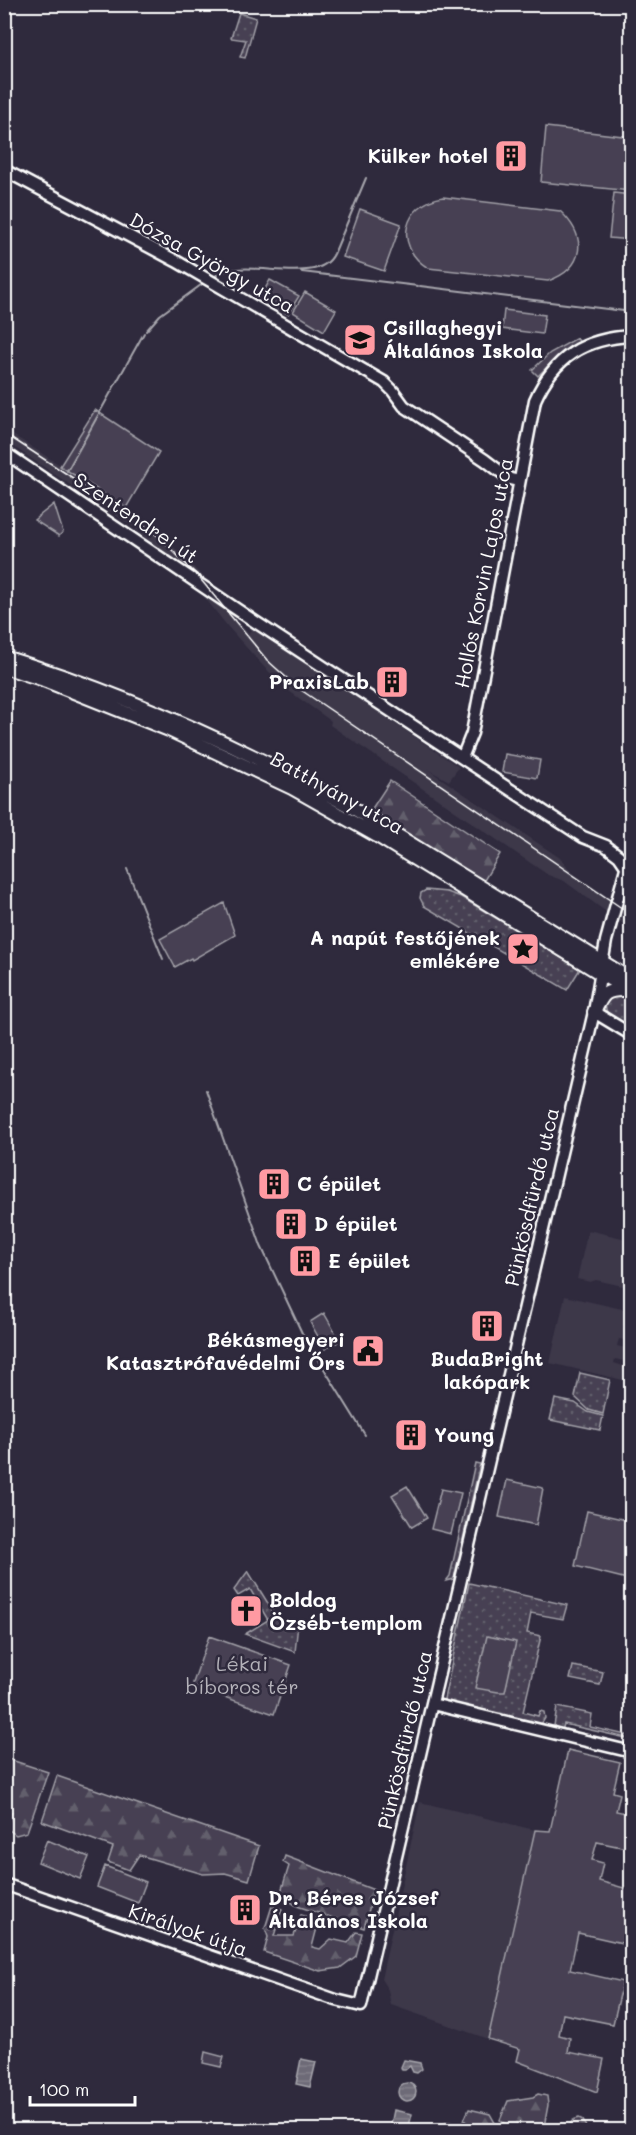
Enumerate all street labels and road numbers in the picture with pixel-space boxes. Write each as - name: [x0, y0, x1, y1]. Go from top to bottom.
- street label: Dózsa György utca: [125, 206, 300, 318]
- street label: Hollós Korvin Lajos utca: [448, 455, 518, 690]
- street label: Szentendrei út: [69, 466, 204, 569]
- street label: Batthyány utca: [266, 745, 409, 840]
- street label: Pünkösdfürdő utca: [498, 1105, 564, 1289]
- street label: Pünkösdfürdő utca: [371, 1648, 437, 1832]
- street label: Királyok útja: [125, 1897, 251, 1962]

